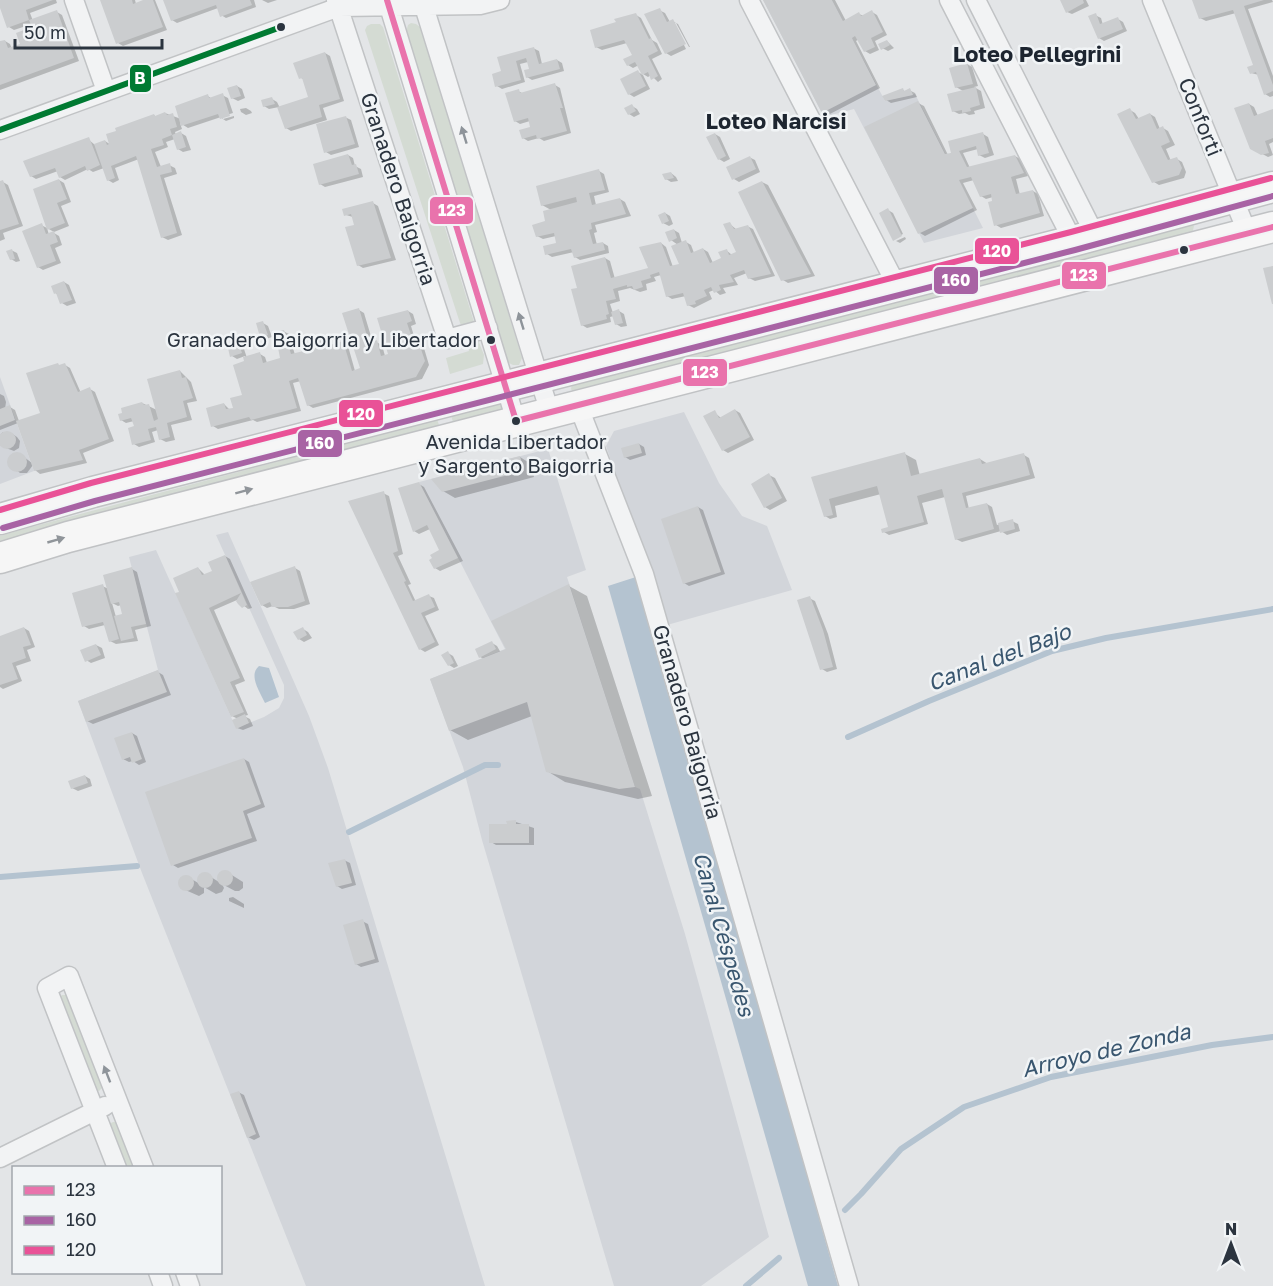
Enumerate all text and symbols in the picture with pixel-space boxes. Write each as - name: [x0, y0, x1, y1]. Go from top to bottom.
- scale bar: [15, 12, 162, 50]
- text: 50 m: [24, 21, 66, 43]
- unlabelled marker: [275, 21, 287, 33]
- district label: Loteo Pellegrini: [953, 40, 1121, 67]
- line badge: B: [129, 64, 152, 93]
- text: B: [134, 68, 146, 88]
- street label: Conforti: [1173, 74, 1228, 160]
- street label: Granadero Baigorria: [355, 89, 442, 288]
- district label: Loteo Narcisi: [706, 107, 846, 134]
- one-way arrow: [459, 126, 468, 144]
- line badge: 123: [429, 196, 474, 225]
- text: 123: [438, 200, 466, 220]
- line badge: 120: [974, 237, 1020, 265]
- text: 120: [983, 241, 1011, 261]
- unlabelled marker: [1178, 244, 1190, 256]
- line badge: 123: [1061, 261, 1107, 290]
- text: 123: [1070, 265, 1098, 285]
- line badge: 160: [933, 266, 979, 295]
- text: 160: [942, 270, 970, 290]
- one-way arrow: [516, 312, 526, 330]
- place label: Granadero Baigorria y Libertador: [167, 327, 480, 351]
- marker: Granadero Baigorria y Libertador: [485, 334, 497, 346]
- line badge: 123: [682, 358, 728, 387]
- text: 123: [691, 362, 719, 382]
- line badge: 120: [338, 399, 384, 428]
- text: 120: [347, 404, 375, 424]
- marker: Avenida Libertador y Sargento Baigorria: [510, 415, 522, 427]
- line badge: 160: [297, 429, 343, 458]
- place label: Avenida Libertador y Sargento Baigorria: [418, 429, 614, 477]
- text: 160: [306, 433, 334, 453]
- one-way arrow: [235, 486, 254, 496]
- one-way arrow: [47, 535, 65, 545]
- water label: Canal del Bajo: [923, 616, 1076, 696]
- street label: Granadero Baigorria: [648, 621, 728, 822]
- water label: Canal Céspedes: [688, 849, 761, 1020]
- water label: Arroyo de Zonda: [1019, 1017, 1194, 1082]
- one-way arrow: [102, 1065, 112, 1083]
- legend: [12, 1166, 222, 1274]
- text: 123: [66, 1178, 96, 1200]
- text: 160: [66, 1208, 97, 1230]
- north arrow: [1201, 1214, 1261, 1274]
- text: N: [1225, 1219, 1237, 1239]
- text: 120: [66, 1238, 96, 1260]

